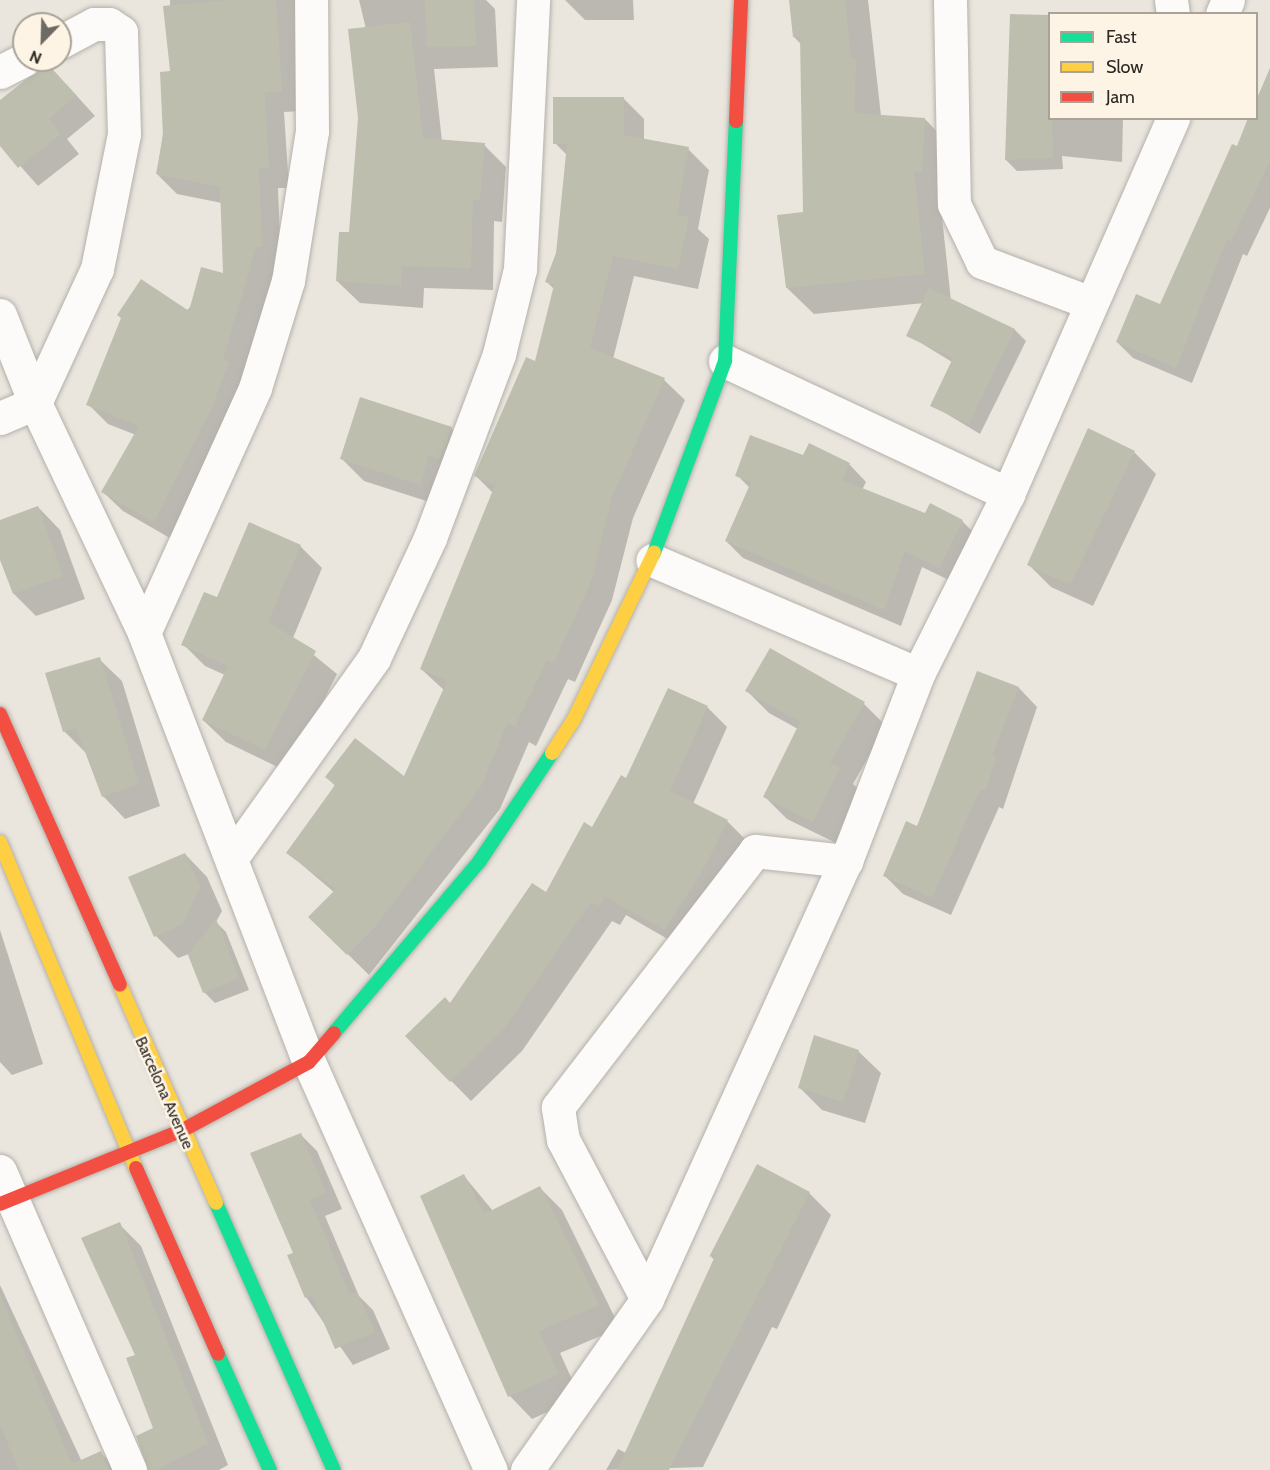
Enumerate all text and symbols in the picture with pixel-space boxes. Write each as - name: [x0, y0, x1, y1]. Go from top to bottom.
- north arrow: [12, 12, 72, 72]
- legend: [1048, 12, 1258, 120]
- text: Fast: [1106, 26, 1137, 48]
- text: N: [27, 46, 44, 68]
- text: Slow: [1106, 56, 1143, 78]
- text: Jam: [1106, 86, 1135, 108]
- street label: Barcelona Avenue: [131, 1034, 197, 1152]

